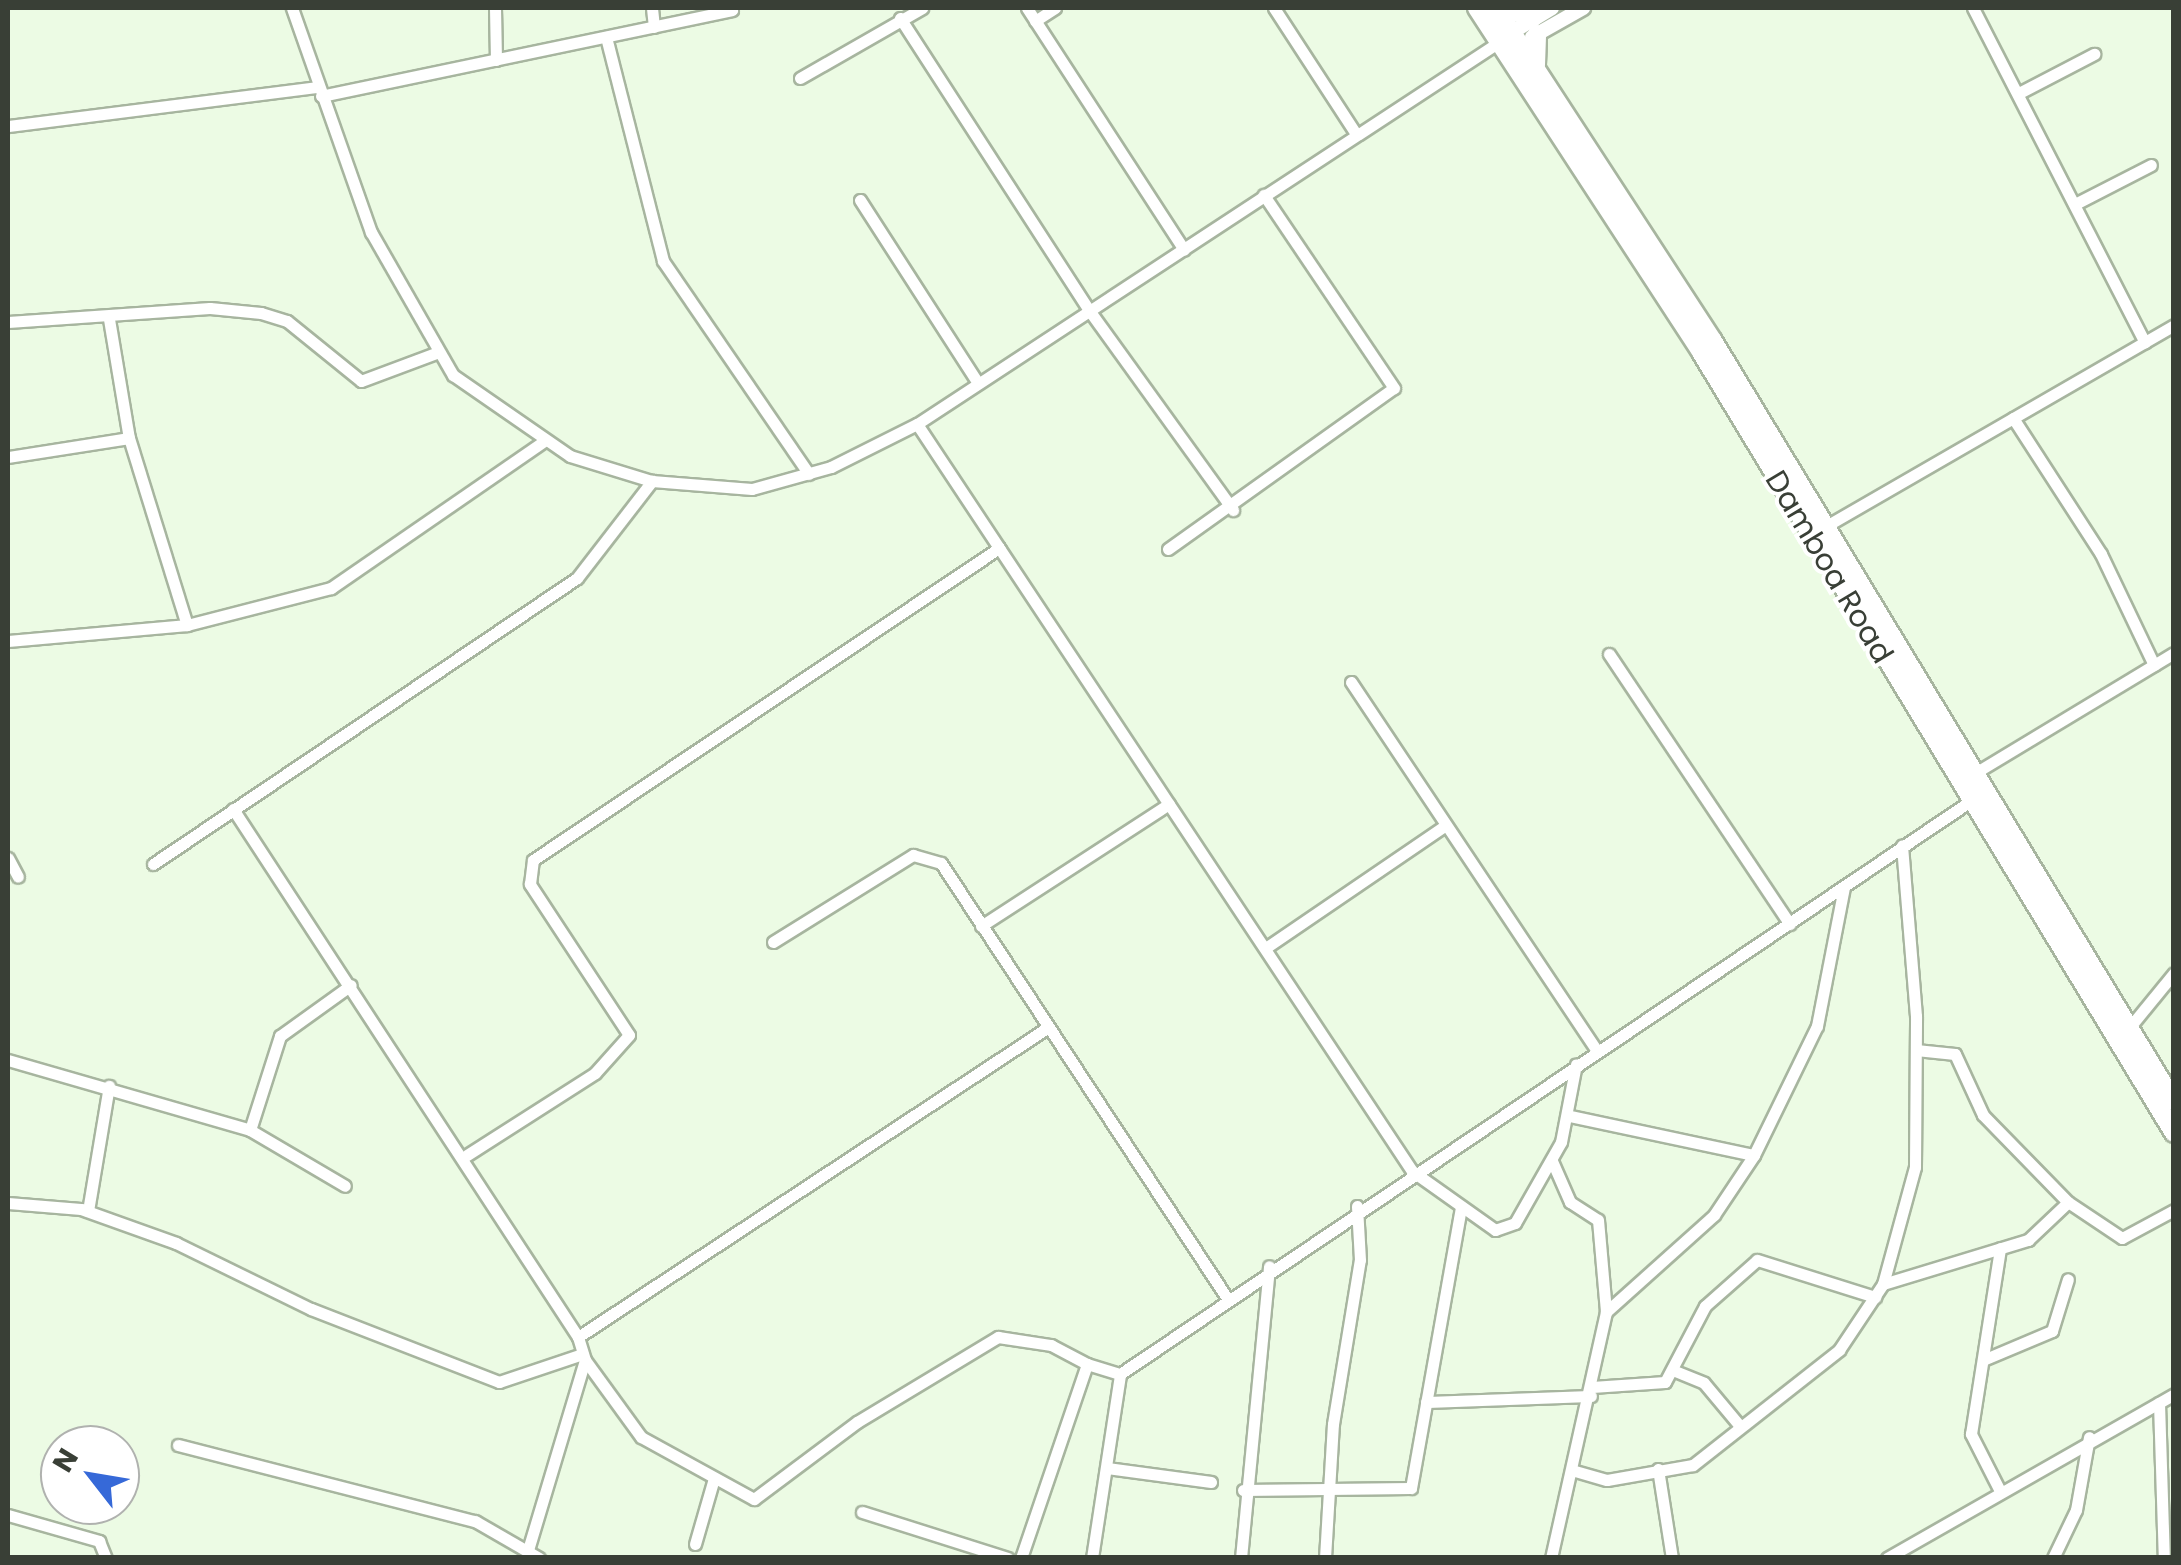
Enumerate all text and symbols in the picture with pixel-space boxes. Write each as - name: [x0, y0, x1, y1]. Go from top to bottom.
- street label: Damboa Road: [1757, 464, 1901, 670]
- north arrow: [40, 1425, 140, 1525]
- text: N: [43, 1441, 88, 1479]

